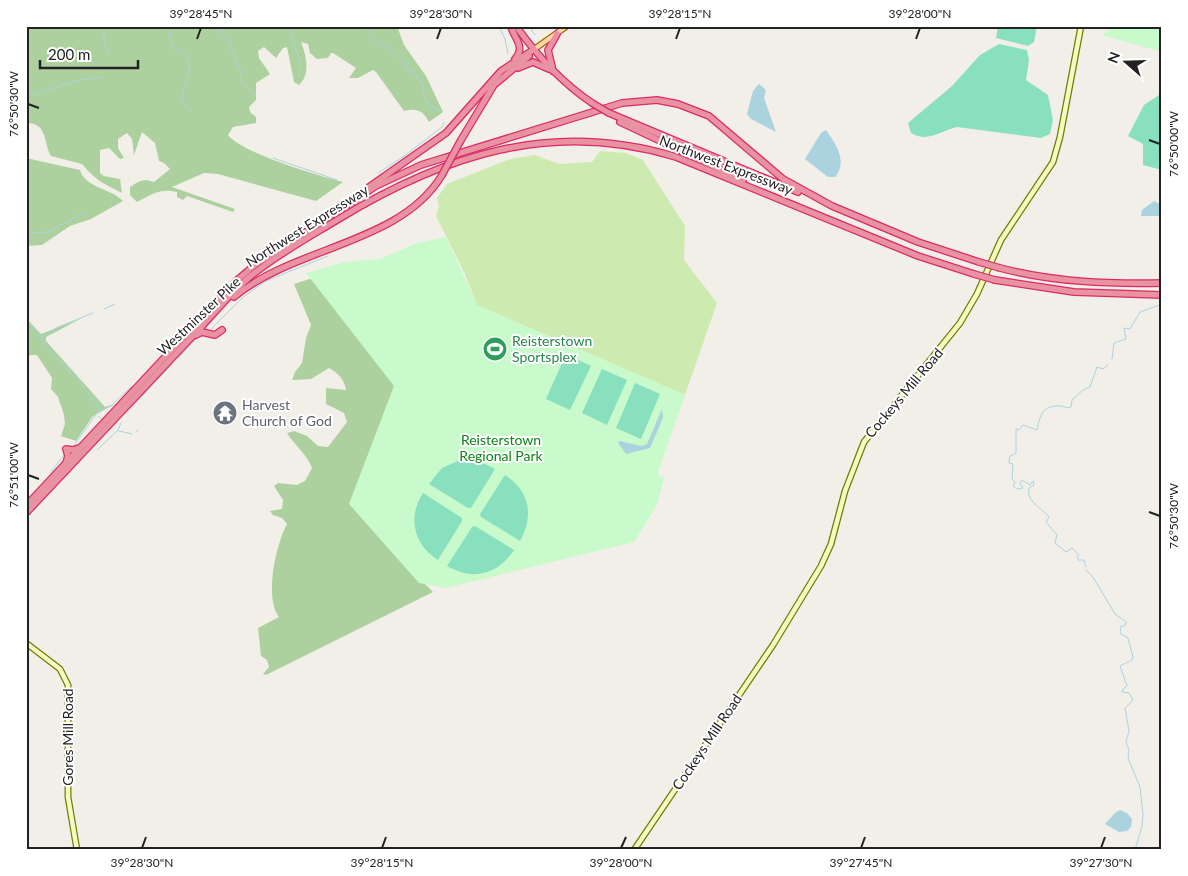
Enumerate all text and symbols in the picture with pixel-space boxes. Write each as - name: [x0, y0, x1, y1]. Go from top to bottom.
- text: 39°28'45"N: [170, 6, 232, 21]
- text: 39°28'30"N: [410, 6, 472, 21]
- text: 39°28'15"N: [649, 6, 711, 21]
- text: 39°28'00"N: [889, 6, 951, 21]
- scale bar: [40, 38, 138, 70]
- north arrow: [1100, 38, 1150, 88]
- text: 200 m: [48, 45, 90, 63]
- text: N: [1103, 49, 1123, 65]
- text: 76°50'30"W: [6, 70, 21, 137]
- text: 76°50'00"W: [1166, 110, 1181, 177]
- street label: Northwest Expressway: [657, 131, 796, 198]
- street label: Northwest Expressway: [242, 180, 372, 270]
- street label: Westminster Pike: [154, 273, 244, 359]
- place label: Reisterstown Sportsplex: [512, 332, 592, 365]
- sports icon: Reisterstown Sportsplex: [482, 336, 508, 362]
- street label: Cockeys Mill Road: [861, 344, 946, 441]
- place label: Harvest Church of God: [242, 396, 332, 429]
- temple icon: Harvest Church of God: [212, 400, 238, 426]
- park label: Reisterstown Regional Park: [459, 431, 544, 464]
- text: 76°51'00"W: [6, 441, 21, 508]
- text: 76°50'30"W: [1166, 482, 1181, 549]
- street label: Gores Mill Road: [59, 688, 76, 786]
- street label: Cockeys Mill Road: [668, 691, 745, 793]
- text: 39°28'30"N: [111, 855, 173, 870]
- text: 39°28'15"N: [351, 855, 413, 870]
- text: 39°28'00"N: [590, 855, 652, 870]
- text: 39°27'45"N: [830, 855, 892, 870]
- text: 39°27'30"N: [1070, 855, 1132, 870]

